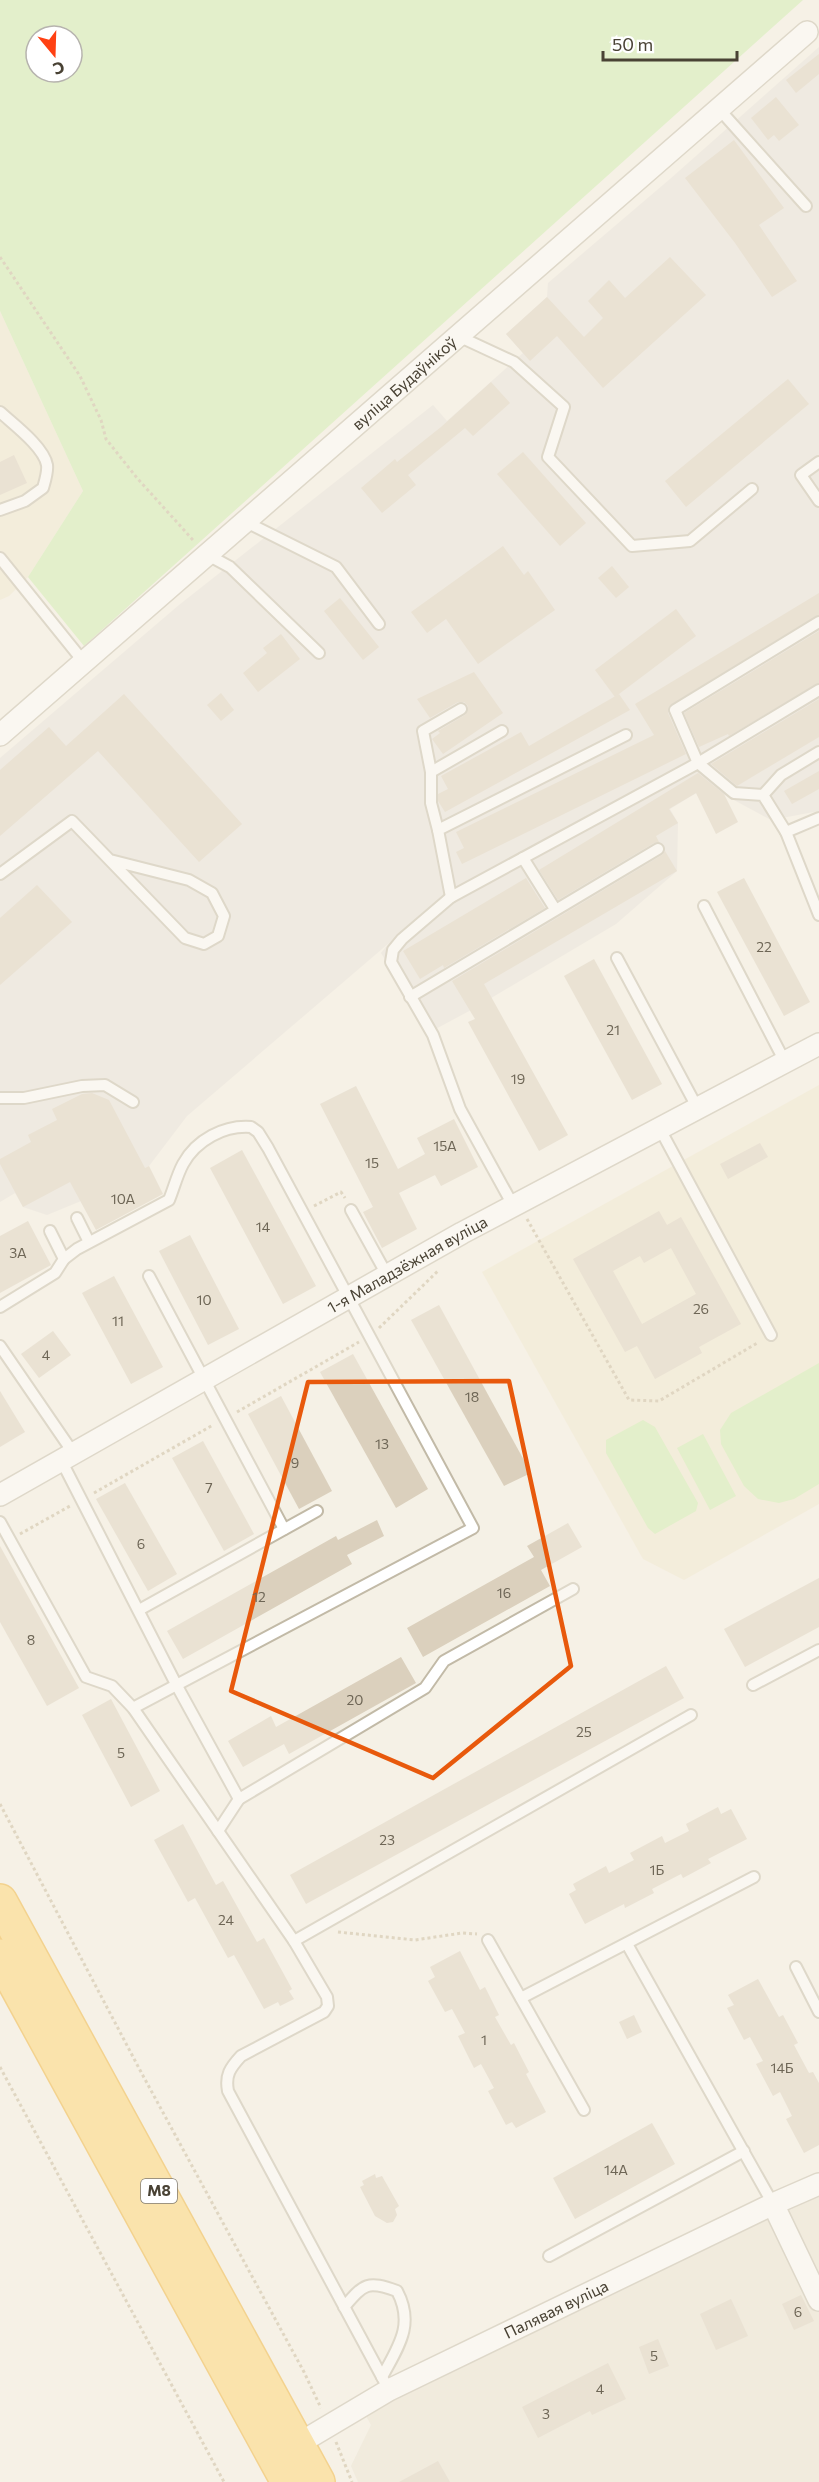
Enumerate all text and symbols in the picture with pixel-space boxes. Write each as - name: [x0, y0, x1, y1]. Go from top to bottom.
- north arrow: [24, 24, 84, 84]
- scale bar: [603, 24, 736, 62]
- text: 50 m: [612, 33, 653, 55]
- text: С: [51, 58, 67, 79]
- street label: вуліца Будаўнікоў: [348, 332, 460, 433]
- house number: 22: [756, 938, 772, 955]
- house number: 21: [606, 1021, 620, 1038]
- house number: 19: [511, 1070, 525, 1087]
- house number: 15А: [433, 1137, 457, 1154]
- house number: 15: [365, 1154, 379, 1171]
- house number: 10А: [111, 1190, 136, 1207]
- street label: 1-я Маладзёжная вуліца: [324, 1211, 490, 1316]
- house number: 14: [256, 1218, 271, 1235]
- house number: 3А: [9, 1244, 27, 1261]
- house number: 10: [196, 1291, 212, 1308]
- house number: 26: [693, 1300, 709, 1317]
- house number: 11: [112, 1312, 124, 1329]
- house number: 4: [42, 1346, 51, 1363]
- house number: 18: [465, 1388, 479, 1405]
- house number: 13: [375, 1435, 389, 1452]
- house number: 9: [291, 1454, 299, 1471]
- house number: 7: [205, 1479, 213, 1496]
- house number: 6: [137, 1535, 145, 1552]
- house number: 16: [497, 1584, 511, 1601]
- house number: 12: [252, 1588, 266, 1605]
- house number: 8: [27, 1631, 35, 1648]
- house number: 20: [347, 1691, 363, 1708]
- house number: 25: [576, 1723, 592, 1740]
- house number: 5: [117, 1744, 125, 1761]
- house number: 23: [379, 1831, 395, 1848]
- house number: 1Б: [650, 1861, 665, 1878]
- house number: 24: [218, 1911, 235, 1928]
- house number: 1: [481, 2031, 487, 2048]
- house number: 14Б: [770, 2059, 794, 2076]
- house number: 14А: [604, 2161, 628, 2178]
- road number: М8: [141, 2179, 177, 2203]
- street label: Палявая вуліца: [501, 2275, 611, 2342]
- house number: 6: [794, 2303, 802, 2320]
- house number: 5: [650, 2347, 658, 2364]
- house number: 4: [596, 2380, 605, 2397]
- house number: 3: [542, 2405, 550, 2422]

